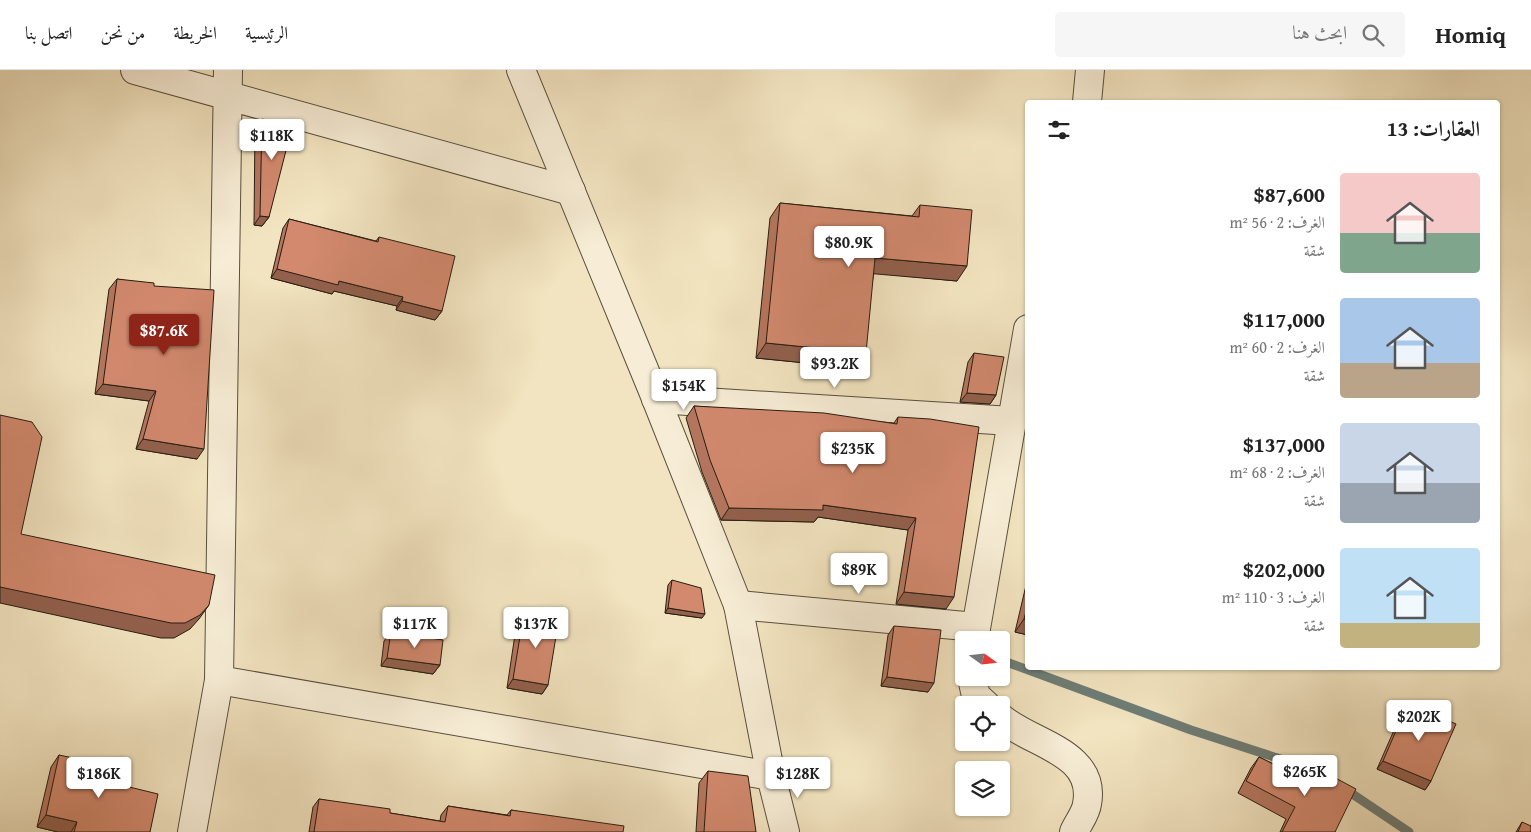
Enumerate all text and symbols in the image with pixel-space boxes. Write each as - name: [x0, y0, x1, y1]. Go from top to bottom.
- search box: [1055, 12, 1405, 57]
- text: Homiq: [1435, 17, 1506, 52]
- text: ابحث هنا: [1292, 18, 1347, 46]
- text: اتصل بنا: [25, 19, 72, 46]
- text: من نحن: [100, 19, 145, 46]
- text: الخريطة: [173, 19, 217, 46]
- text: الرئيسية: [245, 19, 288, 46]
- icon: search: [1359, 21, 1387, 49]
- text: العقارات: 13: [1387, 113, 1480, 144]
- icon: filters: [1045, 116, 1073, 144]
- pin: $118K: [237, 118, 307, 161]
- text: $118K: [250, 123, 294, 147]
- text: $87,600: [1254, 179, 1325, 210]
- icon: home: [1380, 193, 1440, 253]
- text: الغرف: 2 · 56 m²: [1229, 210, 1325, 234]
- pin: $80.9K: [808, 226, 890, 268]
- text: $80.9K: [825, 230, 873, 254]
- text: شقة: [1304, 238, 1325, 262]
- text: $117,000: [1243, 304, 1325, 335]
- pin: $87.6K: [123, 314, 205, 356]
- text: $87.6K: [140, 318, 188, 342]
- icon: home: [1380, 318, 1440, 378]
- text: الغرف: 2 · 60 m²: [1229, 335, 1325, 359]
- pin: $93.2K: [794, 346, 876, 389]
- text: $93.2K: [811, 351, 859, 375]
- text: شقة: [1304, 363, 1325, 387]
- pin: $154K: [649, 368, 719, 411]
- text: $154K: [662, 373, 706, 397]
- text: $137,000: [1243, 429, 1325, 460]
- pin: $235K: [818, 432, 888, 474]
- text: $235K: [831, 436, 875, 460]
- icon: home: [1380, 443, 1440, 503]
- text: الغرف: 2 · 68 m²: [1229, 460, 1325, 484]
- text: شقة: [1304, 488, 1325, 512]
- pin: $89K: [829, 552, 889, 595]
- text: $202,000: [1243, 554, 1325, 585]
- text: $89K: [842, 557, 876, 581]
- icon: home: [1380, 568, 1440, 628]
- text: الغرف: 3 · 110 m²: [1222, 585, 1325, 609]
- pin: $117K: [380, 606, 450, 649]
- pin: $137K: [501, 606, 571, 649]
- text: $117K: [393, 611, 437, 635]
- text: $137K: [514, 611, 558, 635]
- text: شقة: [1304, 613, 1325, 637]
- north arrow: [955, 631, 1010, 686]
- map controls: [955, 631, 1010, 816]
- button: locate: [955, 696, 1010, 751]
- pin: $202K: [1384, 700, 1454, 742]
- text: $202K: [1397, 704, 1441, 728]
- pin: $265K: [1270, 754, 1340, 797]
- pin: $186K: [64, 756, 134, 799]
- pin: $128K: [763, 756, 833, 799]
- text: $265K: [1283, 759, 1327, 783]
- text: $186K: [77, 761, 121, 785]
- text: $128K: [776, 761, 820, 785]
- button: layers: [955, 761, 1010, 816]

